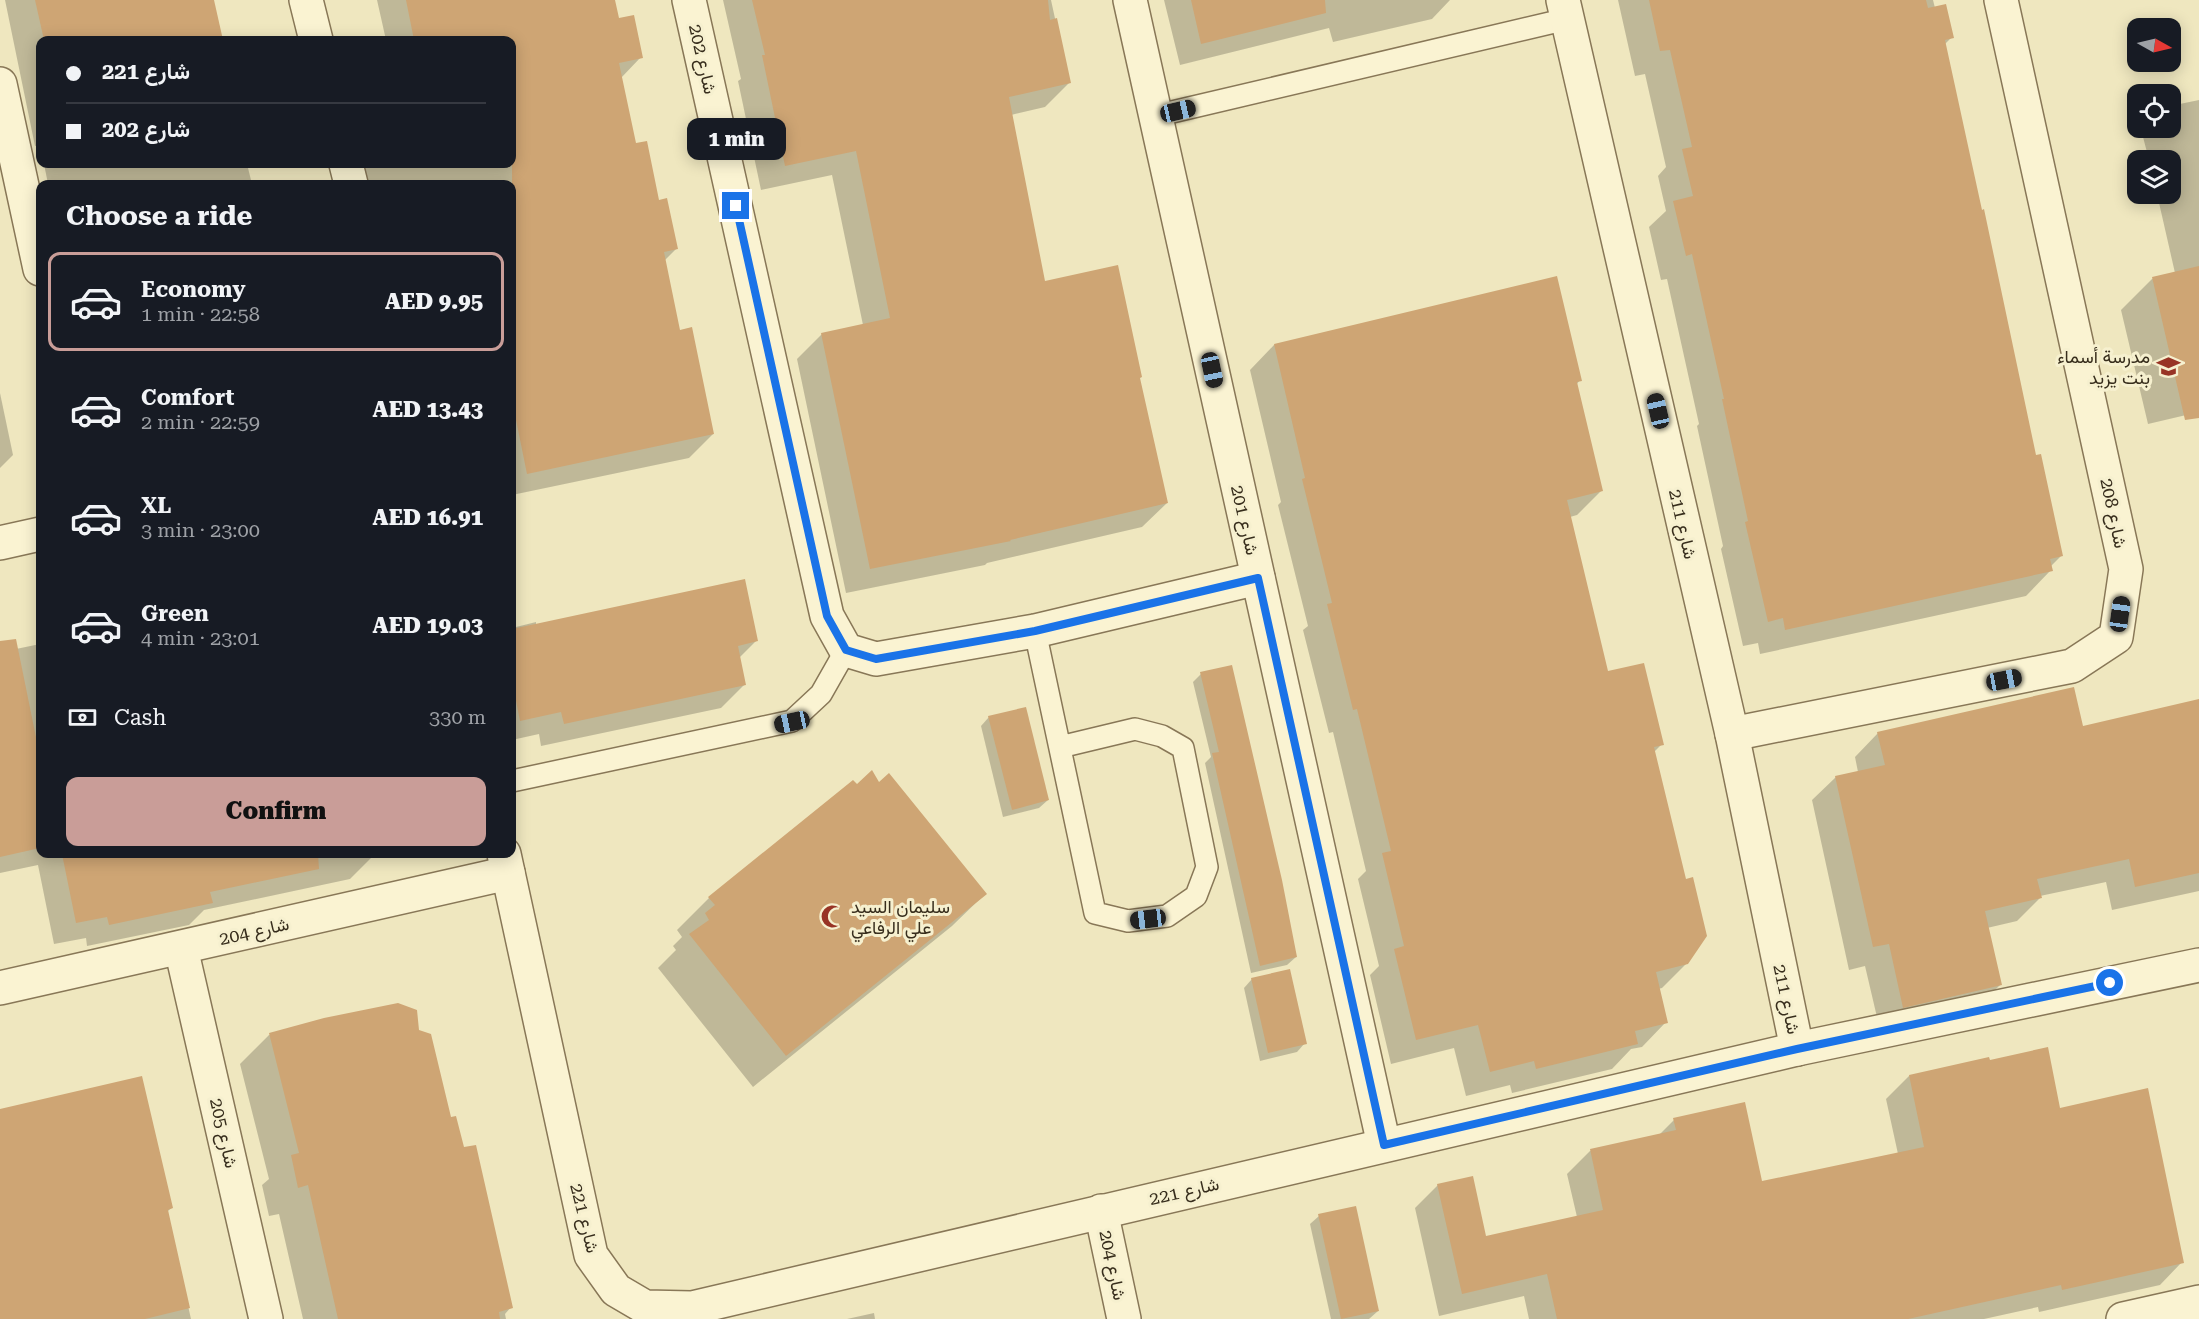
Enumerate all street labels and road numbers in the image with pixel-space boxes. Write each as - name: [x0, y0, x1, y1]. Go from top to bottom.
- street label: شارع 202: [683, 22, 721, 96]
- street label: شارع 208: [2094, 476, 2132, 550]
- street label: شارع 201: [1225, 483, 1263, 557]
- street label: شارع 211: [1663, 487, 1701, 561]
- street label: شارع 204: [217, 913, 291, 951]
- street label: شارع 211: [1767, 962, 1805, 1036]
- street label: شارع 205: [204, 1096, 242, 1170]
- street label: شارع 221: [1147, 1173, 1221, 1211]
- street label: شارع 221: [564, 1181, 604, 1255]
- street label: شارع 204: [1093, 1228, 1131, 1302]

